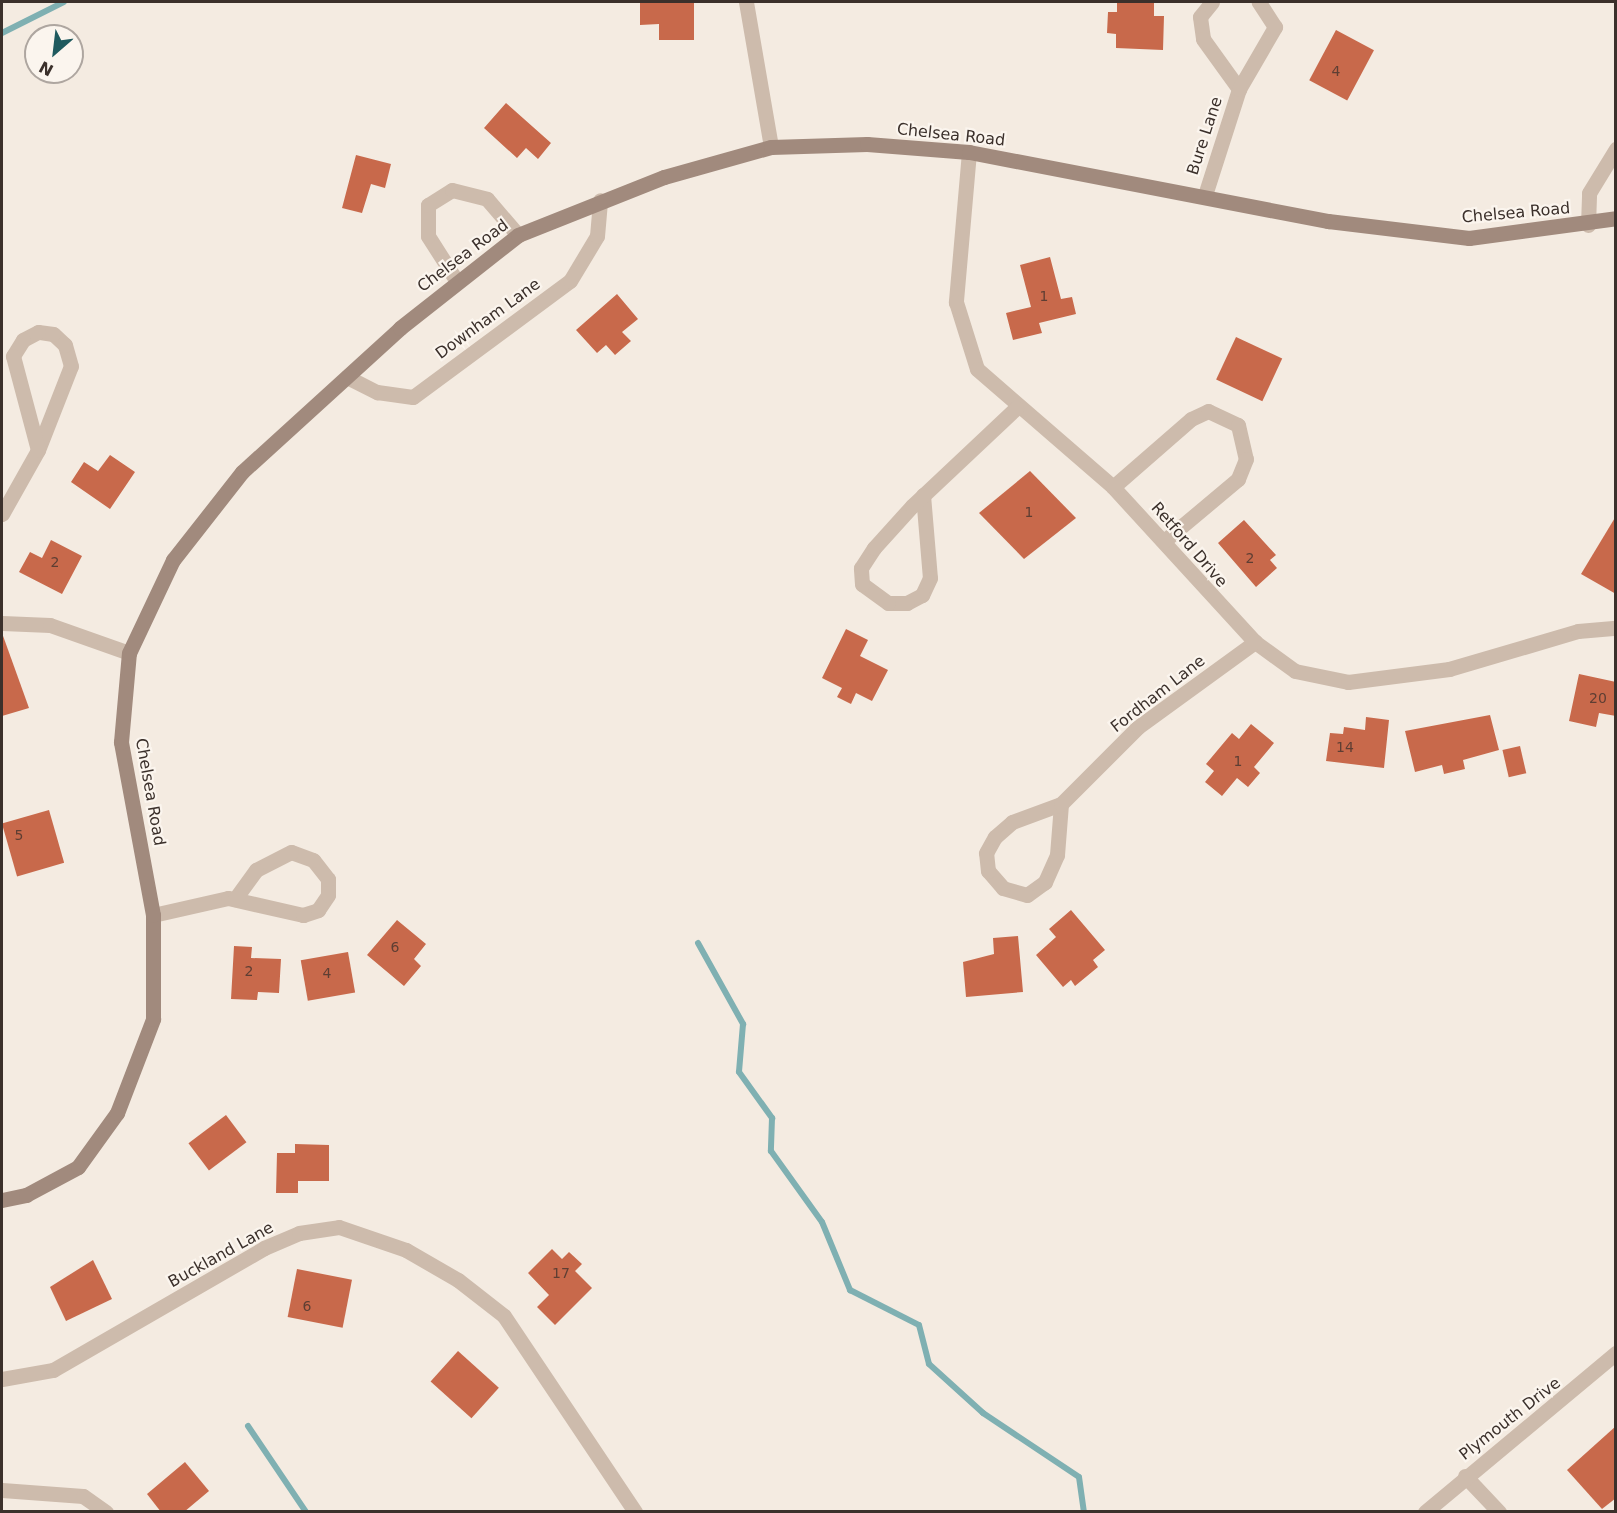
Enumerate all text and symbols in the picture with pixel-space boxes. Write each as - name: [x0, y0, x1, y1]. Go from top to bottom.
- north arrow: [24, 24, 84, 84]
- text: N: [36, 57, 57, 80]
- house number: 4: [1332, 63, 1340, 79]
- street label: Bure Lane: [1183, 95, 1227, 177]
- street label: Chelsea Road: [896, 120, 1006, 150]
- street label: Chelsea Road: [1461, 199, 1571, 227]
- street label: Chelsea Road: [414, 216, 512, 296]
- street label: Downham Lane: [432, 275, 544, 363]
- house number: 1: [1040, 288, 1048, 304]
- street label: Retford Drive: [1147, 499, 1231, 591]
- house number: 1: [1025, 504, 1033, 520]
- house number: 2: [1246, 550, 1254, 566]
- house number: 2: [51, 554, 59, 570]
- street label: Fordham Lane: [1107, 651, 1209, 737]
- house number: 20: [1589, 690, 1607, 706]
- street label: Chelsea Road: [131, 737, 169, 847]
- house number: 14: [1336, 739, 1354, 755]
- house number: 1: [1234, 753, 1242, 769]
- house number: 5: [15, 827, 23, 843]
- house number: 6: [391, 939, 399, 955]
- house number: 2: [245, 963, 253, 979]
- house number: 4: [323, 965, 331, 981]
- street label: Buckland Lane: [165, 1218, 277, 1292]
- house number: 17: [552, 1265, 570, 1281]
- house number: 6: [303, 1298, 311, 1314]
- street label: Plymouth Drive: [1456, 1373, 1564, 1465]

